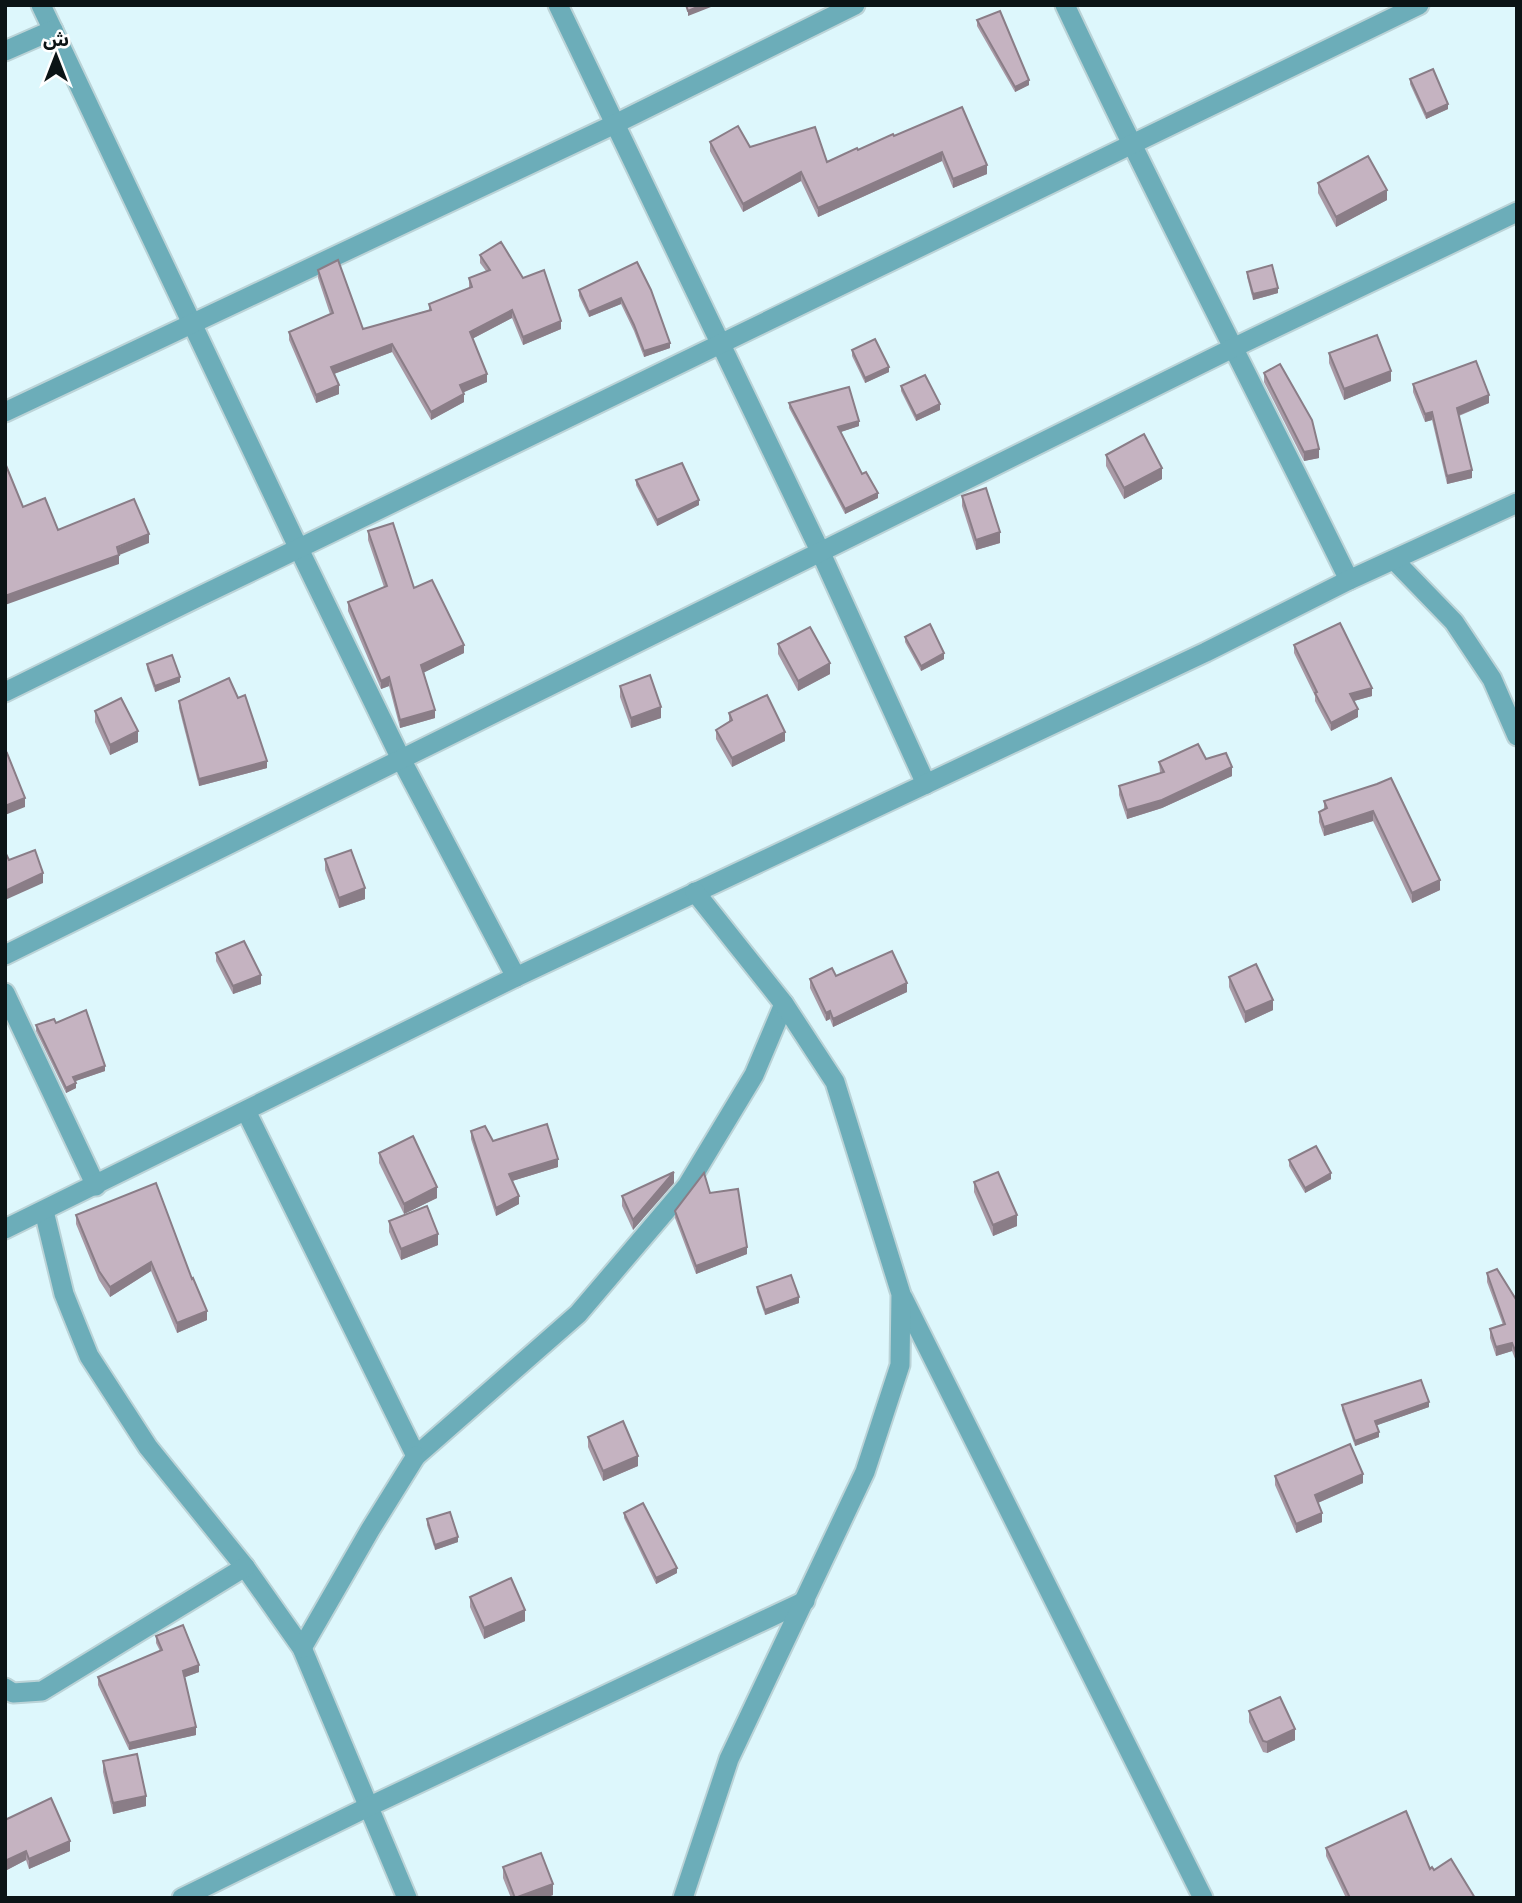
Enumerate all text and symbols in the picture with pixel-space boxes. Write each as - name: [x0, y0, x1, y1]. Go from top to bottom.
- north arrow: [21, 21, 91, 91]
- text: ش: [43, 28, 69, 51]

